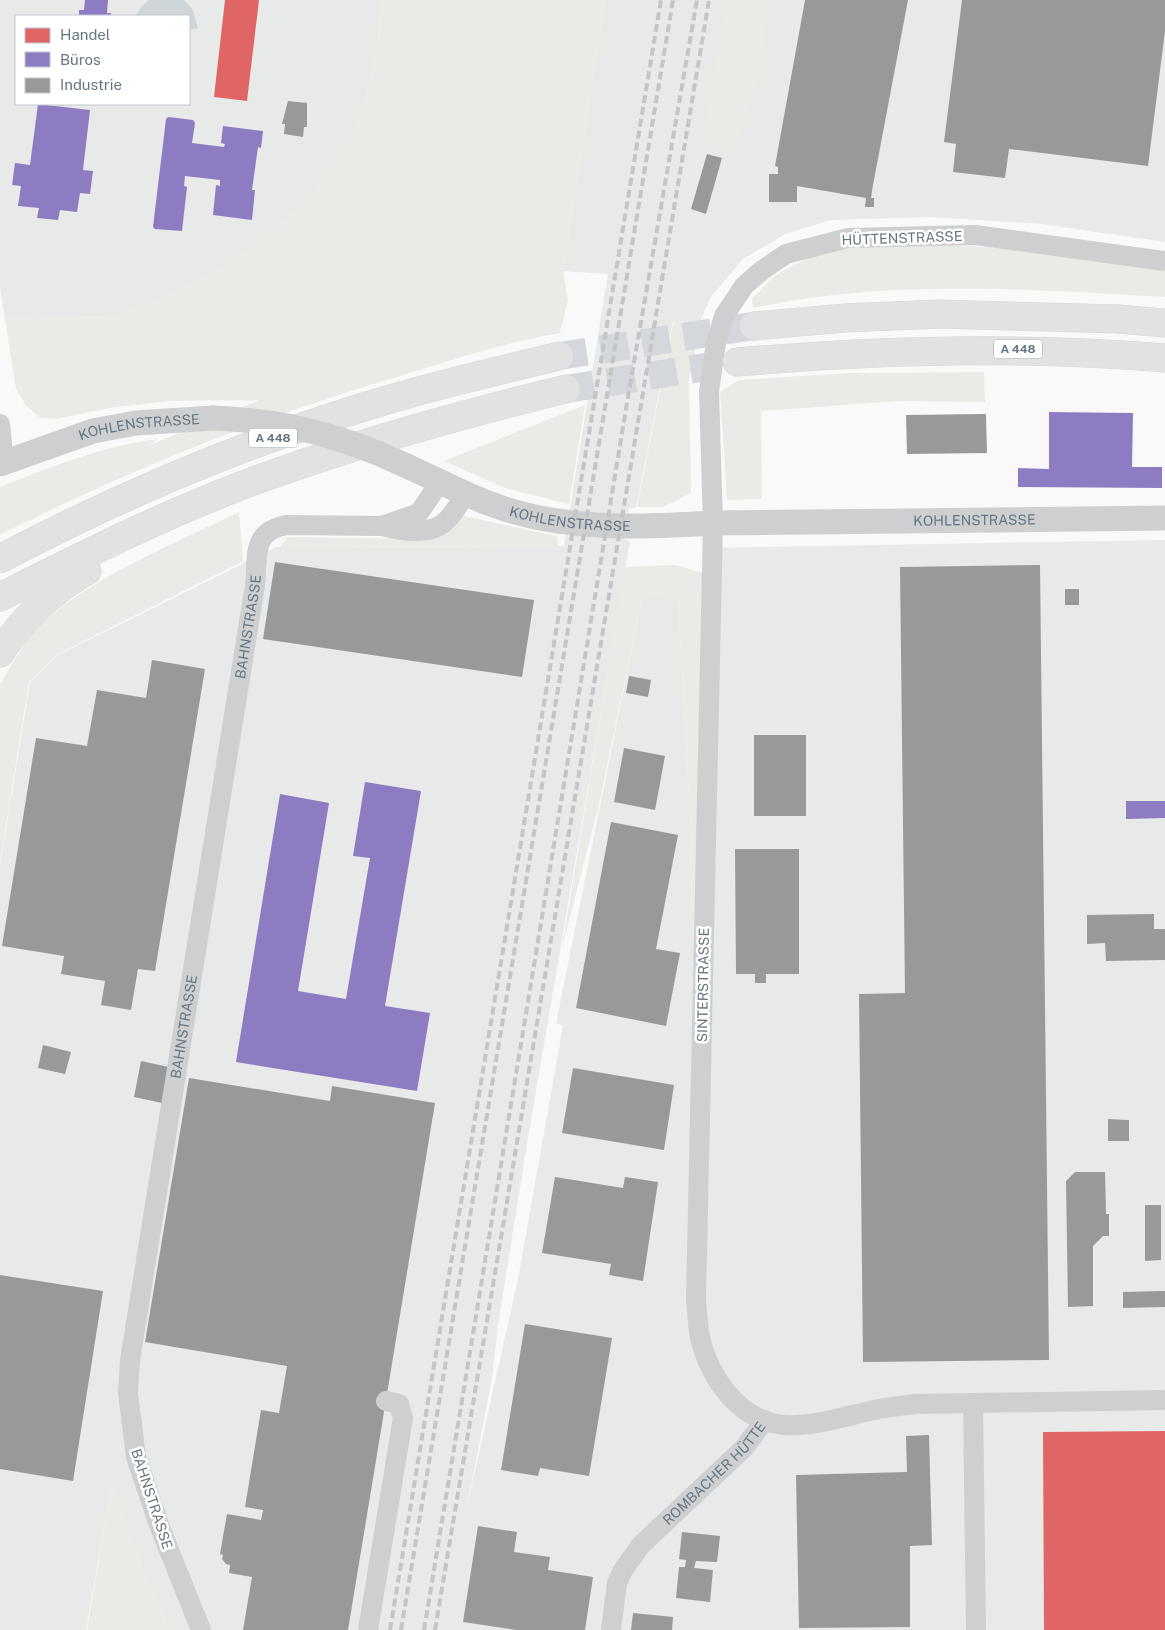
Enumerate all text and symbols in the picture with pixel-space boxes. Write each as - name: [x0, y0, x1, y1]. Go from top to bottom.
- legend: [15, 15, 190, 105]
- text: Handel: [60, 26, 110, 43]
- text: Büros: [60, 51, 101, 68]
- text: Industrie: [60, 76, 122, 93]
- street label: HÜTTENSTRASSE: [841, 226, 963, 248]
- road number: A 448: [994, 339, 1042, 358]
- street label: KOHLENSTRASSE: [76, 411, 200, 443]
- road number: A 448: [249, 428, 297, 448]
- street label: KOHLENSTRASSE: [508, 503, 631, 534]
- street label: KOHLENSTRASSE: [913, 511, 1036, 529]
- street label: BAHNSTRASSE: [232, 574, 264, 680]
- street label: SINTERSTRASSE: [694, 928, 712, 1042]
- street label: BAHNSTRASSE: [168, 974, 200, 1080]
- street label: ROMBACHER HÜTTE: [660, 1419, 769, 1528]
- street label: BAHNSTRASSE: [128, 1447, 176, 1551]

